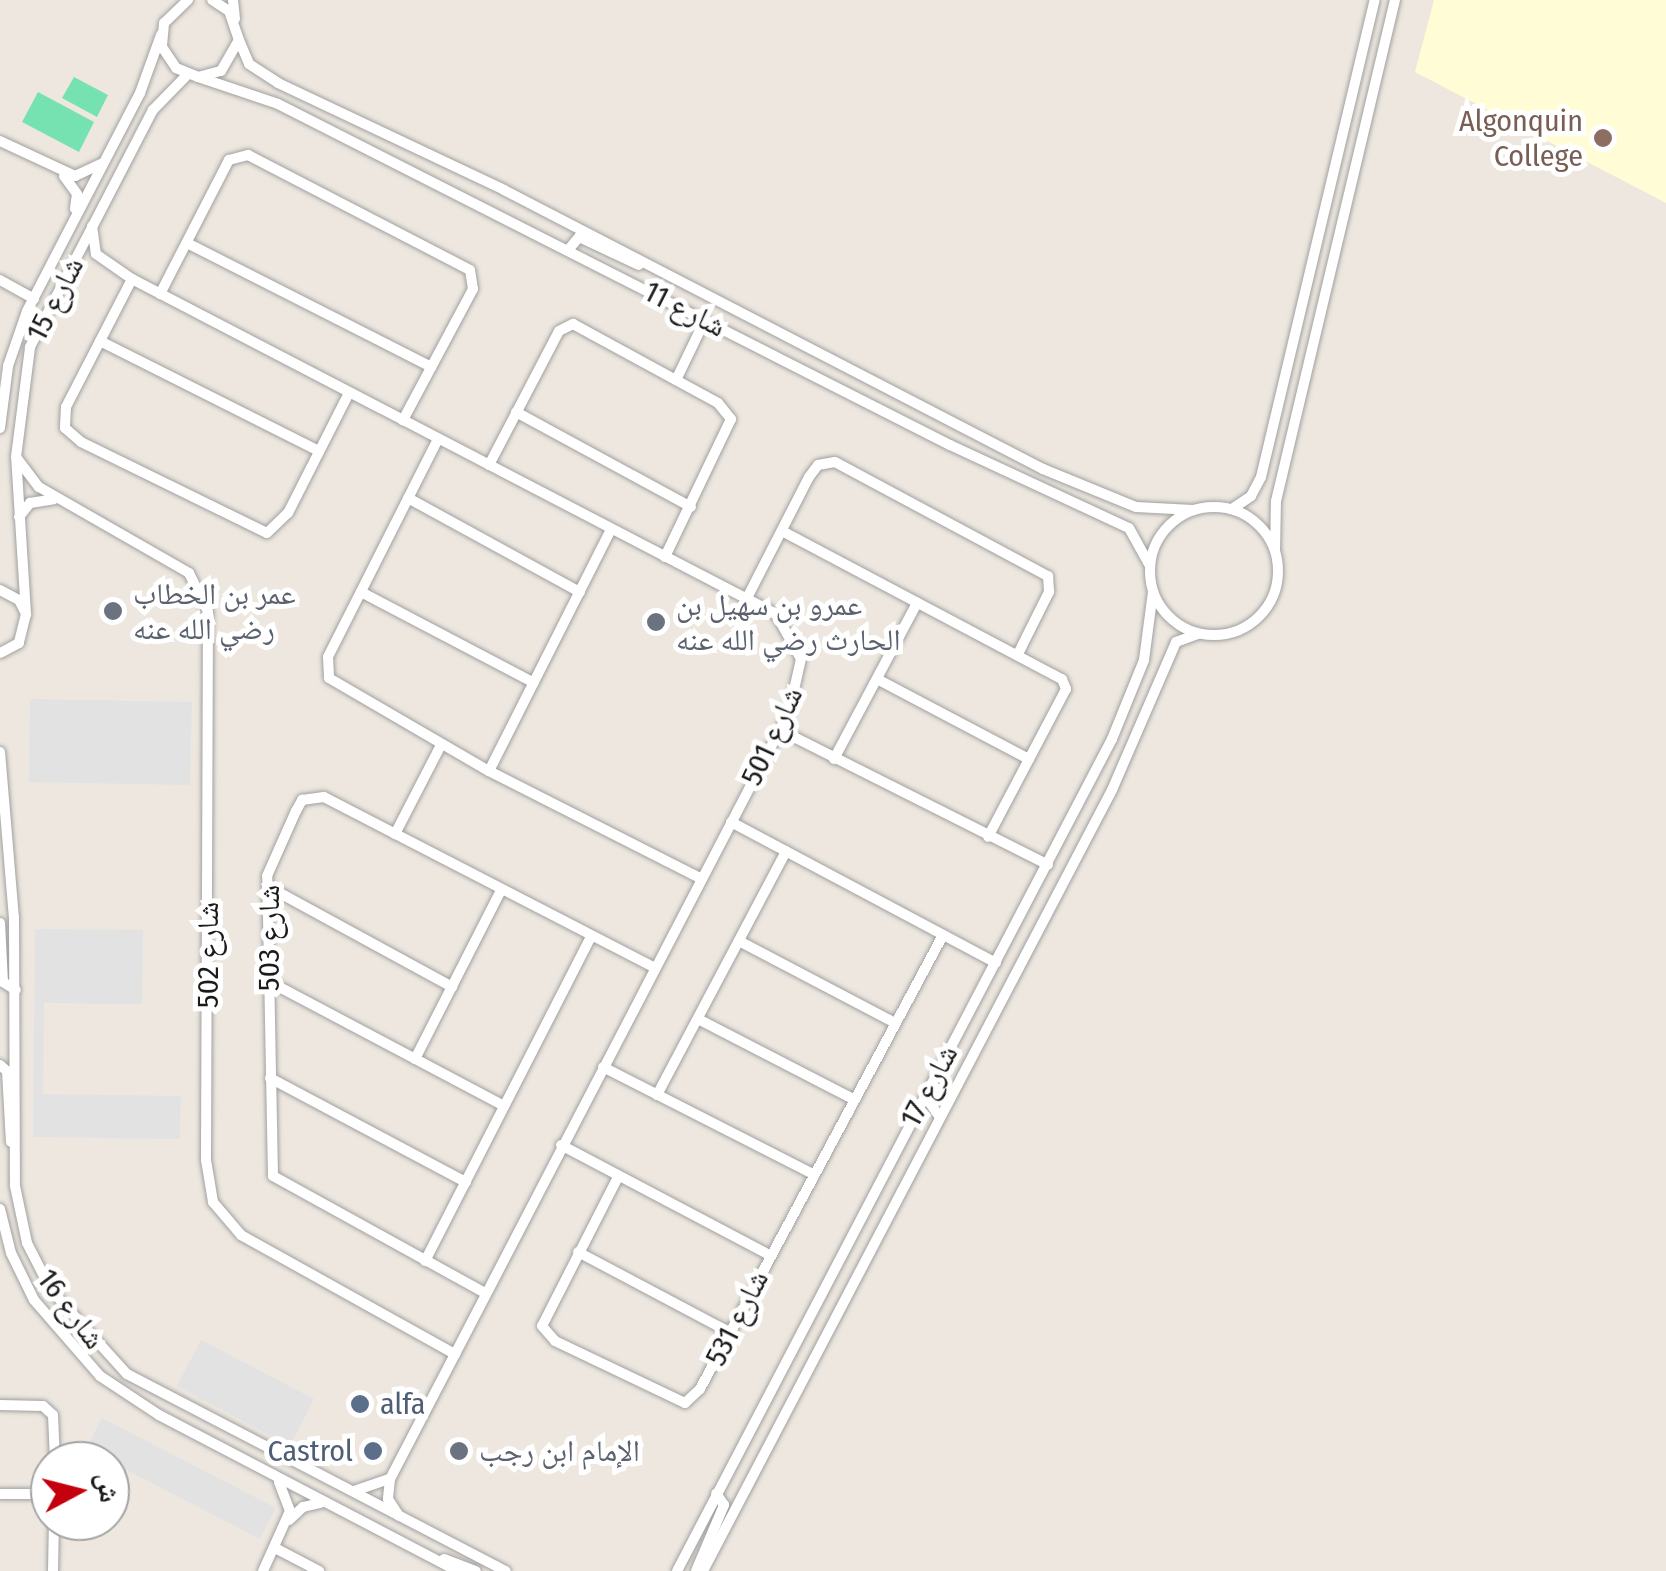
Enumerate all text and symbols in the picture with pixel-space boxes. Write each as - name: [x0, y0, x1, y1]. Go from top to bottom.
- place label: Algonquin College: [1459, 103, 1583, 174]
- marker: Algonquin College: [1592, 127, 1614, 149]
- street label: شارع 15: [19, 251, 91, 347]
- street label: شارع 11: [638, 273, 732, 345]
- place label: عمر بن الخطاب رضي الله عنه: [133, 576, 296, 646]
- place label: عمرو بن سهيل بن الحارث رضي الله عنه: [676, 587, 901, 658]
- marker: عمر بن الخطاب رضي الله عنه: [102, 600, 124, 622]
- marker: عمرو بن سهيل بن الحارث رضي الله عنه: [645, 611, 667, 633]
- street label: شارع 501: [734, 681, 810, 791]
- street label: شارع 503: [251, 885, 287, 991]
- street label: شارع 502: [190, 902, 226, 1008]
- street label: شارع 17: [892, 1039, 966, 1133]
- street label: شارع 16: [29, 1262, 113, 1356]
- street label: شارع 531: [698, 1264, 776, 1372]
- place label: alfa: [380, 1386, 426, 1422]
- marker: alfa: [349, 1393, 371, 1415]
- place label: Castrol: [268, 1433, 353, 1469]
- place label: الإمام ابن رجب: [479, 1433, 640, 1469]
- marker: Castrol: [362, 1440, 384, 1462]
- marker: الإمام ابن رجب: [448, 1440, 470, 1462]
- north arrow: [30, 1441, 130, 1541]
- text: ش: [90, 1471, 126, 1504]

